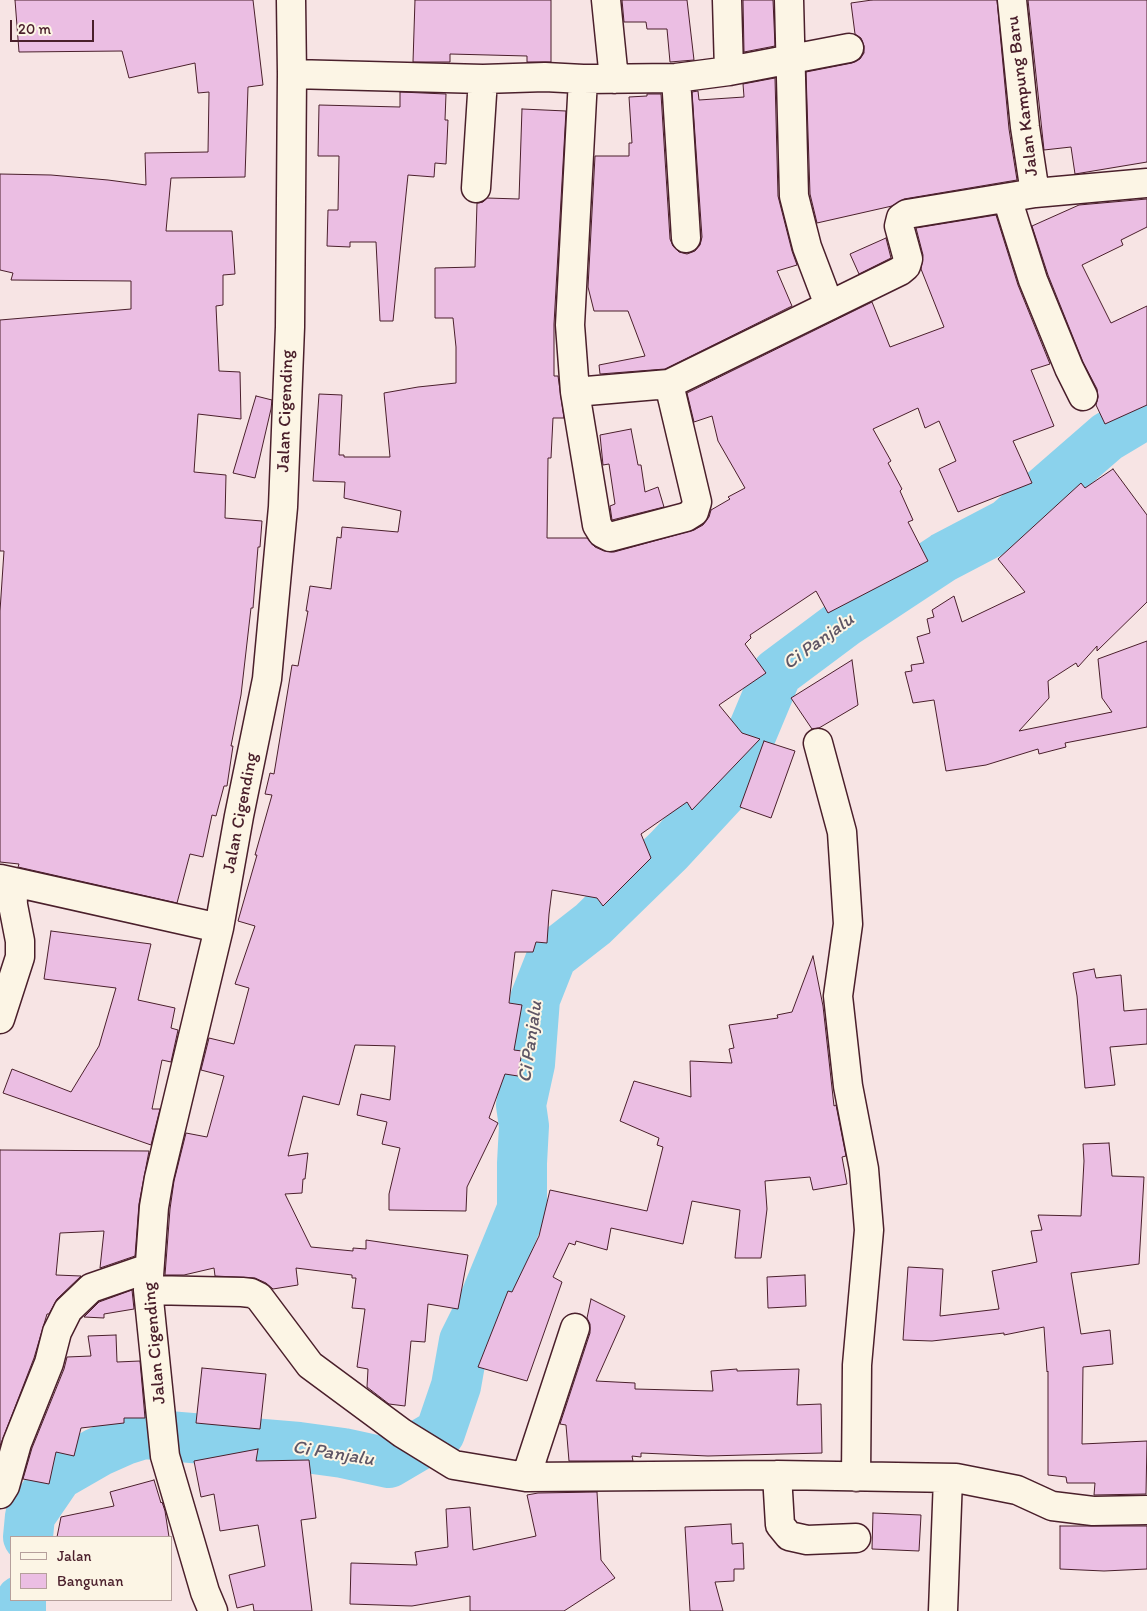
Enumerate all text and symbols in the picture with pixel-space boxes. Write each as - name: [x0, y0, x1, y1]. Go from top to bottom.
- scale bar: [12, 10, 96, 42]
- street label: Jalan Kampung Baru: [1002, 15, 1044, 177]
- text: 20 m: [18, 20, 51, 38]
- street label: Jalan Cigending: [273, 349, 299, 473]
- water label: Ci Panjalu: [779, 609, 859, 675]
- street label: Jalan Cigending: [219, 751, 263, 875]
- water label: Ci Panjalu: [514, 1000, 548, 1084]
- street label: Jalan Cigending: [139, 1281, 171, 1405]
- water label: Ci Panjalu: [291, 1436, 375, 1472]
- legend: [10, 1536, 172, 1601]
- text: Jalan: [57, 1547, 91, 1565]
- text: Bangunan: [57, 1572, 124, 1590]

